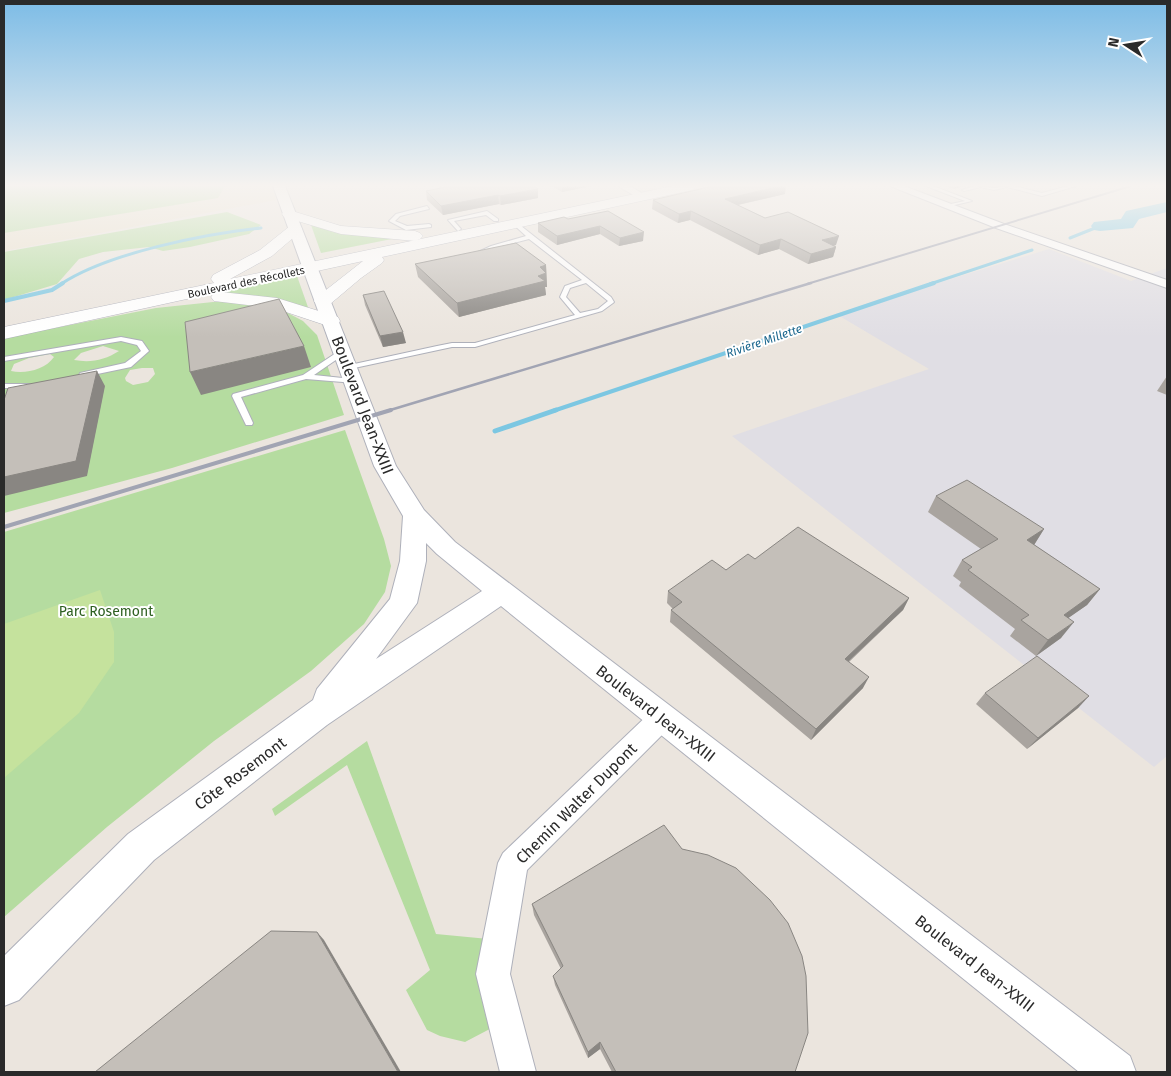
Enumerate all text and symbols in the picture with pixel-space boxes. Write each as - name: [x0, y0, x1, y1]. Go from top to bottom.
- north arrow: [1101, 20, 1151, 70]
- text: N: [1104, 36, 1123, 49]
- street label: Boulevard des Récollets: [186, 264, 306, 301]
- water label: Rivière Millette: [724, 321, 804, 361]
- street label: Boulevard Jean-XXIII: [327, 333, 398, 477]
- park label: Parc Rosemont: [59, 603, 154, 620]
- street label: Boulevard Jean-XXIII: [592, 661, 719, 766]
- street label: Côte Rosemont: [191, 733, 290, 814]
- street label: Chemin Walter Dupont: [512, 739, 641, 868]
- street label: Boulevard Jean-XXIII: [911, 911, 1038, 1016]

